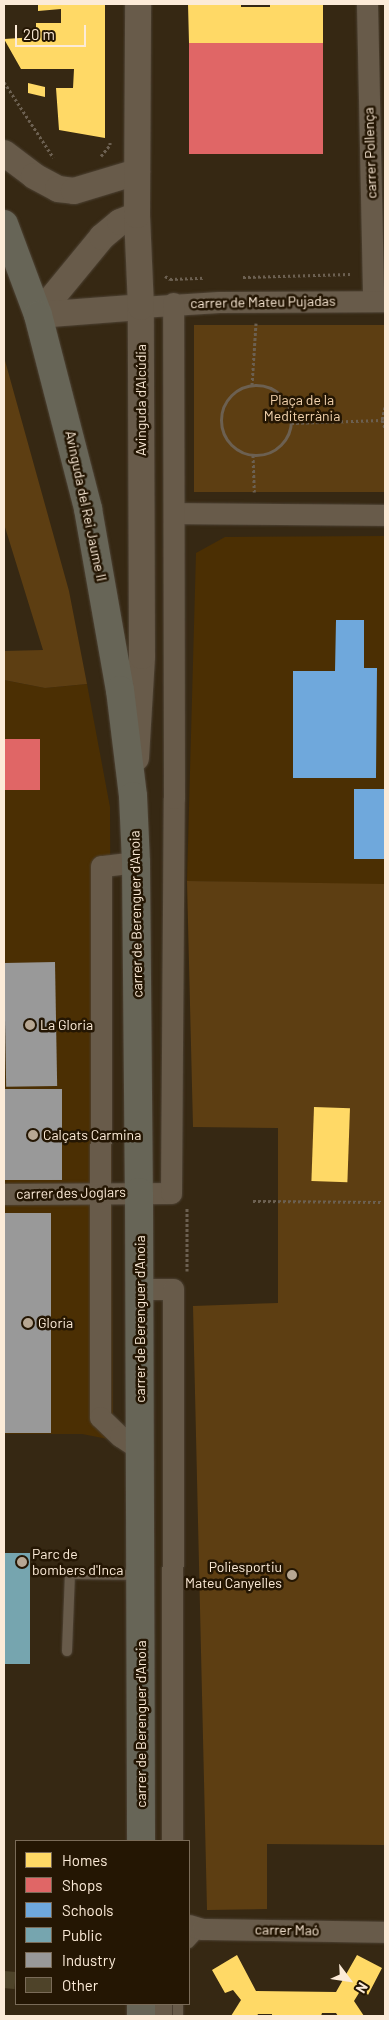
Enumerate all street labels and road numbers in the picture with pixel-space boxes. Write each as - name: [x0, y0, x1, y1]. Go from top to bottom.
- street label: carrer Pollença: [360, 107, 380, 199]
- street label: carrer de Mateu Pujadas: [190, 292, 336, 312]
- street label: Avinguda d'Alcúdia: [133, 344, 149, 456]
- street label: Avinguda del Rei Jaume II: [62, 429, 110, 583]
- street label: carrer de Berenguer d'Anoia: [126, 830, 146, 998]
- street label: carrer des Joglars: [16, 1184, 126, 1202]
- street label: carrer de Berenguer d'Anoia: [132, 1235, 148, 1403]
- street label: carrer de Berenguer d'Anoia: [133, 1640, 149, 1808]
- street label: carrer Maó: [255, 1921, 319, 1939]

